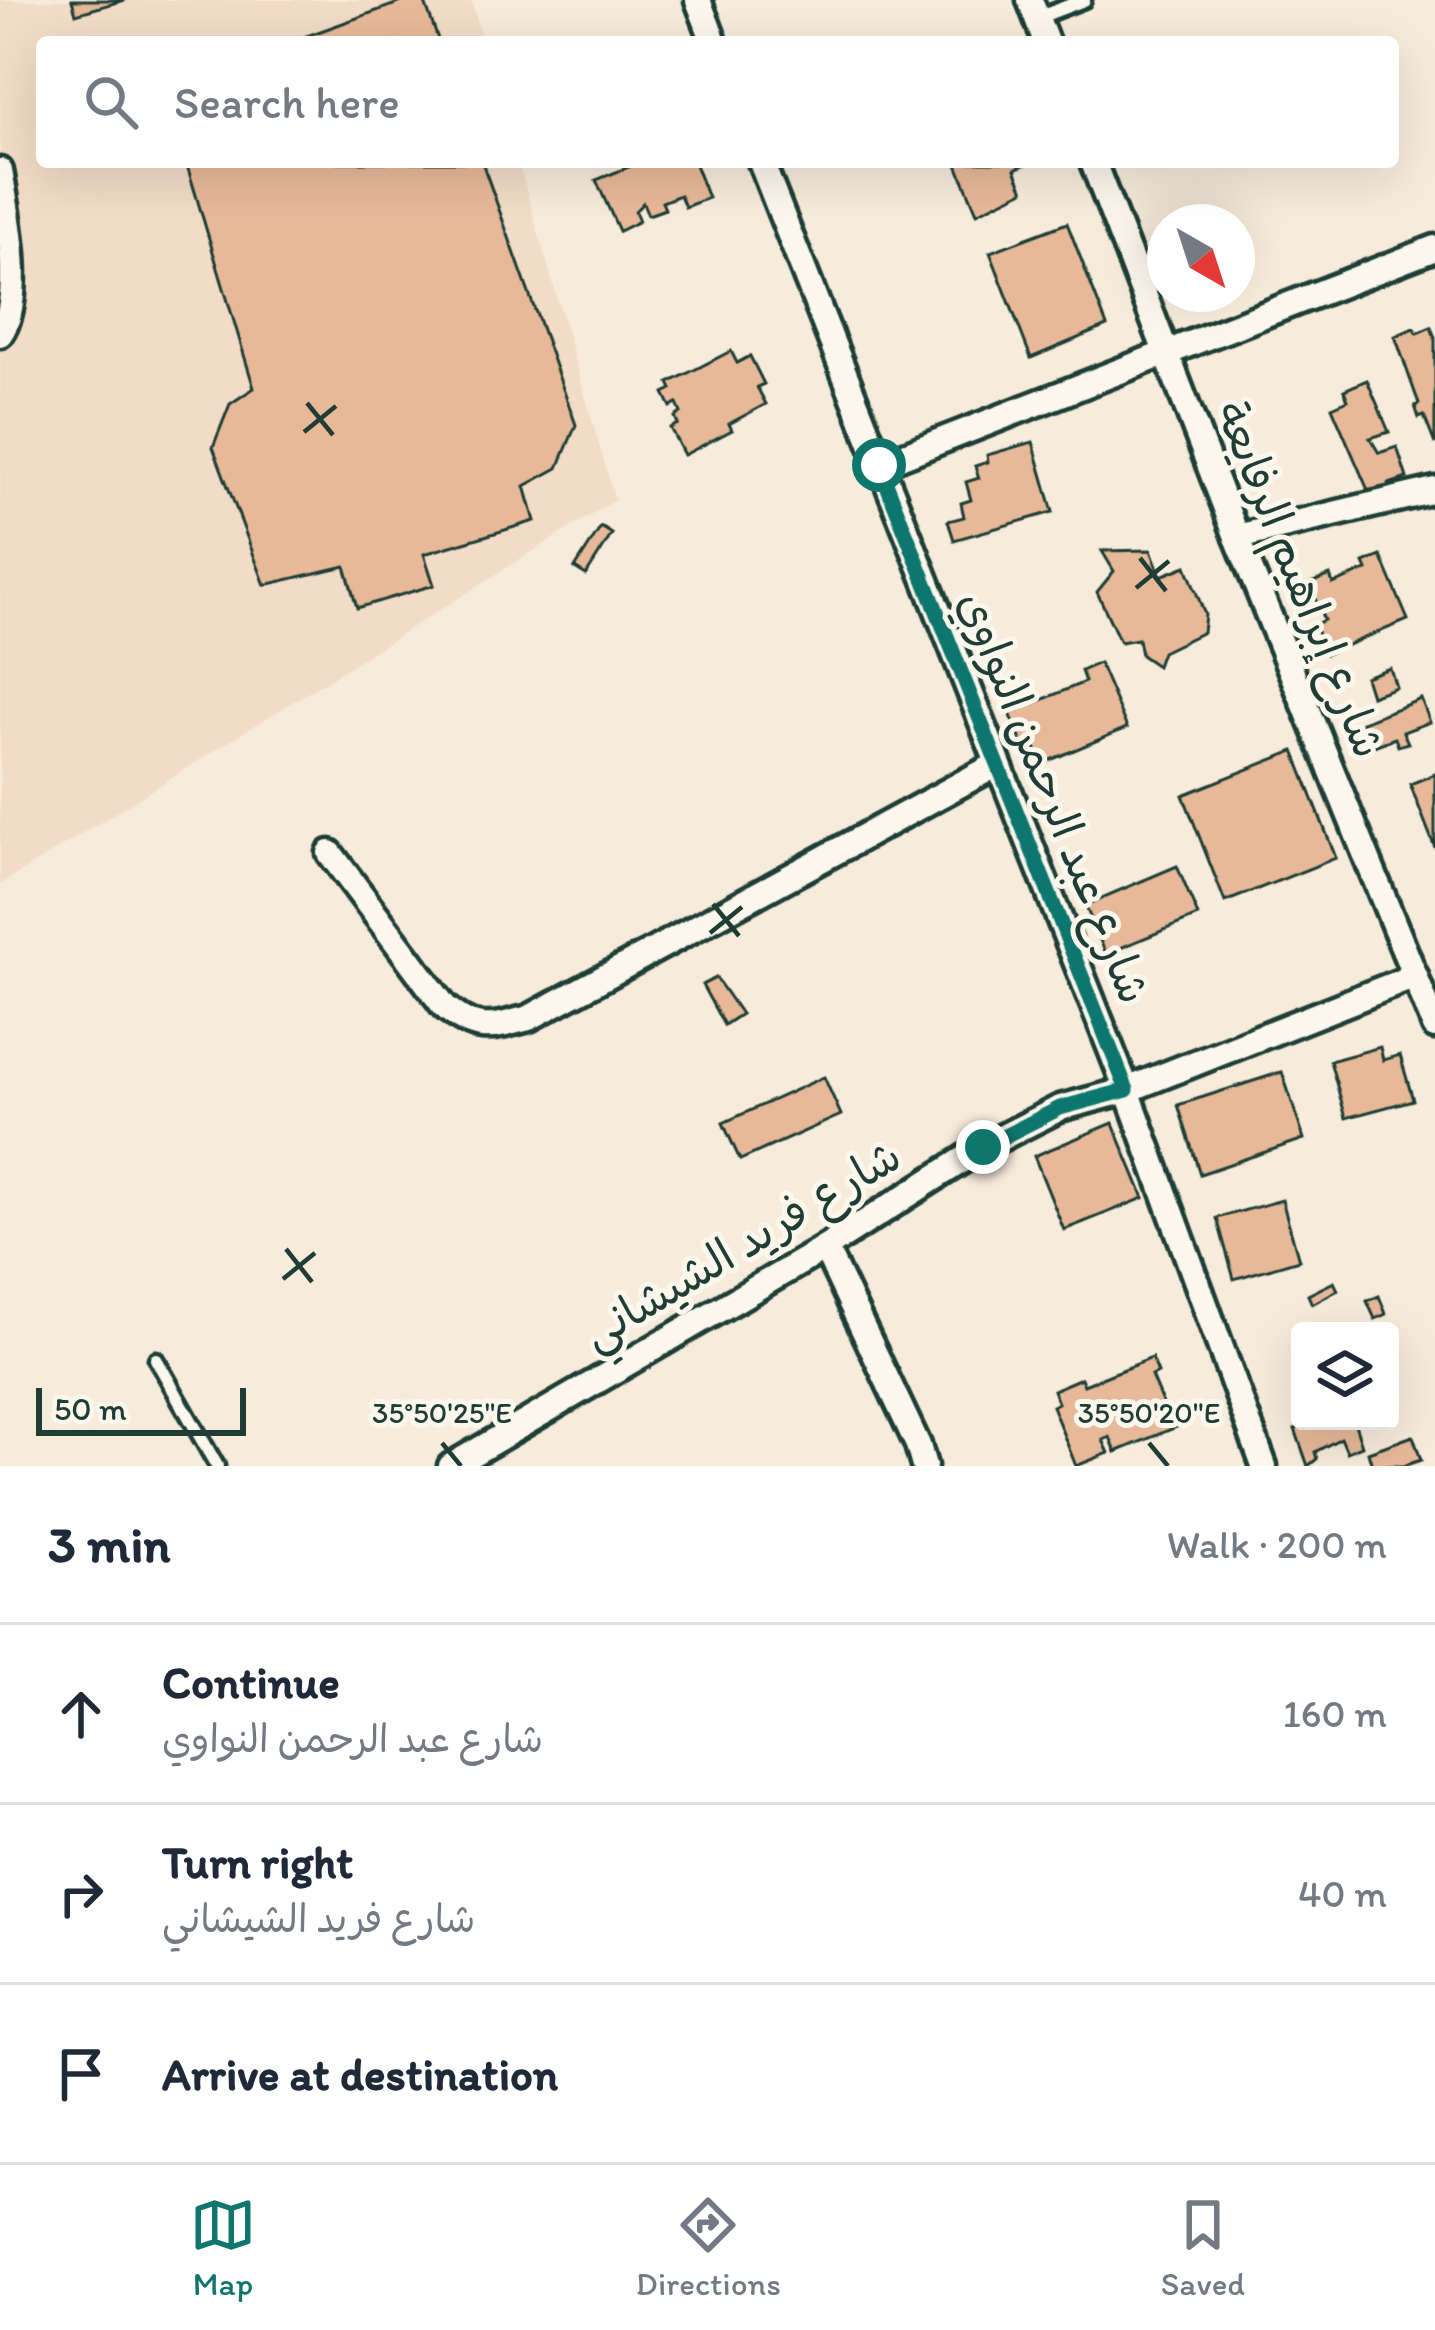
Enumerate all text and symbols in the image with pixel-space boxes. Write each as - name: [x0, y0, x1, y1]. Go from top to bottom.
- search box: [36, 36, 1399, 168]
- icon: search: [78, 69, 144, 135]
- text: Search here: [174, 75, 400, 129]
- north arrow: [1147, 204, 1255, 312]
- street label: شارع إبراهيم الرفايعة: [1196, 393, 1397, 769]
- route start: [852, 438, 906, 492]
- street label: شارع عبد الرحمن النواوي: [942, 583, 1162, 1013]
- route end: [956, 1120, 1010, 1174]
- street label: شارع فريد الشيشاني: [572, 1128, 917, 1371]
- map controls: [1291, 1322, 1399, 1430]
- button: layers: [1291, 1322, 1399, 1430]
- scale bar: [36, 1382, 246, 1435]
- text: 50 m: [54, 1389, 127, 1428]
- text: 35°50'25"E: [372, 1394, 512, 1431]
- text: 35°50'20"E: [1078, 1394, 1220, 1431]
- text: 3 min: [48, 1514, 170, 1575]
- text: Walk · 200 m: [1167, 1521, 1387, 1568]
- text: Continue: [162, 1655, 340, 1709]
- icon: ahead: [48, 1681, 114, 1747]
- text: 160 m: [1283, 1690, 1387, 1737]
- text: شارع عبد الرحمن النواوي: [162, 1715, 543, 1762]
- text: Turn right: [162, 1835, 353, 1889]
- icon: right: [48, 1861, 114, 1927]
- text: 40 m: [1298, 1870, 1387, 1917]
- text: شارع فريد الشيشاني: [162, 1895, 475, 1942]
- icon: arrive: [48, 2041, 114, 2107]
- text: Arrive at destination: [162, 2047, 558, 2101]
- tab: Map: [190, 2192, 256, 2303]
- tab: Directions: [636, 2192, 781, 2303]
- tab: Saved: [1161, 2192, 1245, 2303]

